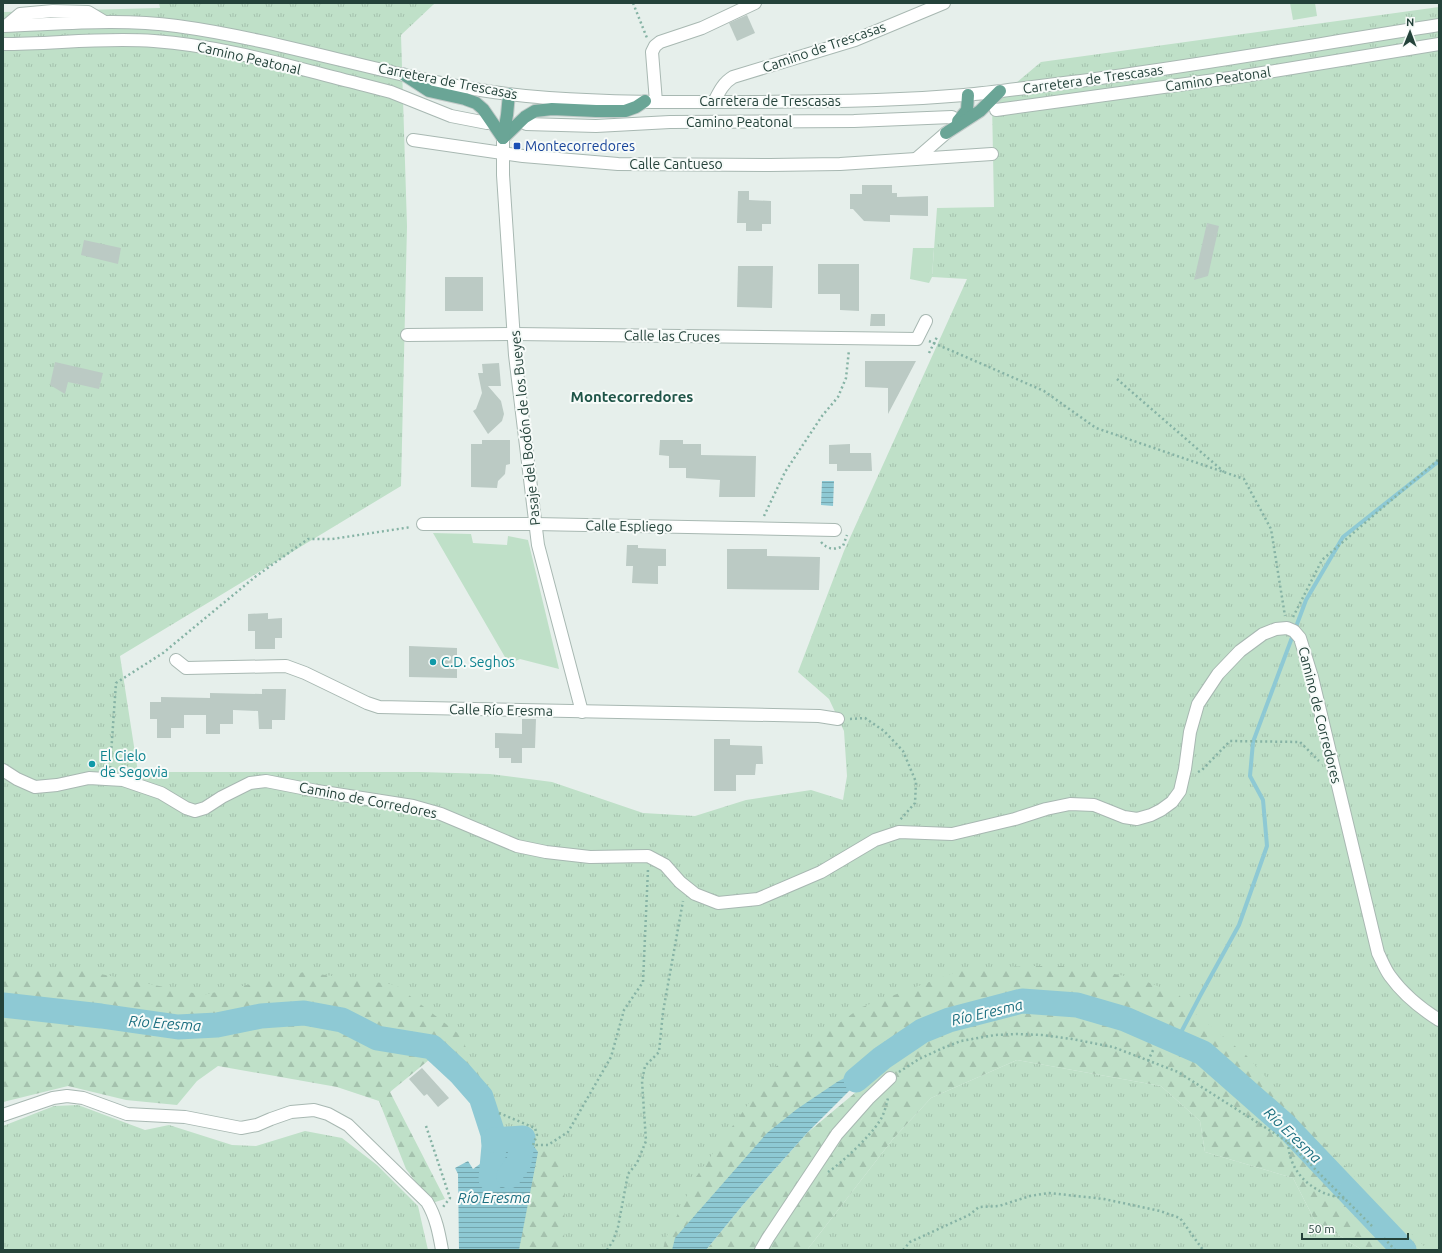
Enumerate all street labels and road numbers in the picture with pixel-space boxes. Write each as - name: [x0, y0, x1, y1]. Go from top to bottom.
- street label: Camino de Trescasas: [760, 18, 888, 76]
- street label: Camino Peatonal: [195, 38, 303, 78]
- street label: Carretera de Trescasas: [377, 60, 519, 102]
- street label: Carretera de Trescasas: [1022, 61, 1164, 97]
- street label: Camino Peatonal: [1164, 64, 1272, 94]
- street label: Carretera de Trescasas: [699, 93, 841, 109]
- street label: Camino Peatonal: [686, 114, 792, 130]
- street label: Calle Cantueso: [629, 156, 723, 172]
- street label: Calle las Cruces: [624, 327, 720, 345]
- street label: Pasaje del Bodón de los Bueyes: [507, 330, 543, 526]
- street label: Calle Espliego: [585, 517, 673, 535]
- street label: Camino de Corredores: [1295, 645, 1345, 785]
- street label: Calle Río Eresma: [449, 701, 553, 719]
- street label: Camino de Corredores: [298, 779, 438, 821]

